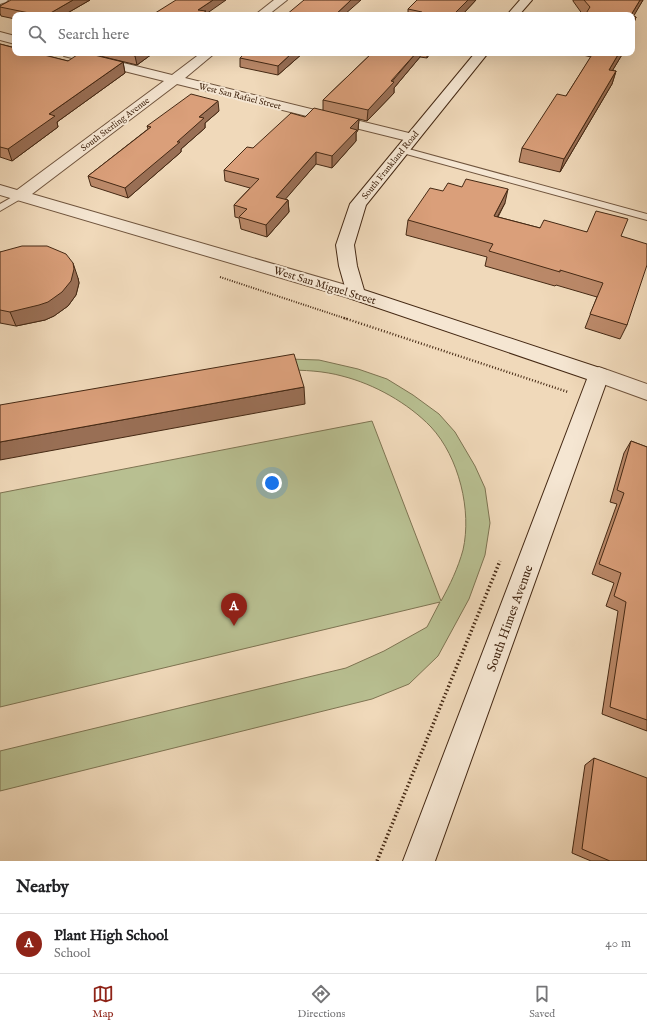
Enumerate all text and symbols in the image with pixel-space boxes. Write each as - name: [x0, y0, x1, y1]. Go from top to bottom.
- search box: [12, 12, 635, 56]
- icon: search: [26, 23, 48, 45]
- text: Search here: [58, 25, 129, 44]
- street label: West San Rafael Street: [198, 81, 282, 112]
- street label: South Sterling Avenue: [79, 95, 152, 154]
- street label: South Frankland Road: [359, 129, 421, 202]
- street label: West San Miguel Street: [272, 264, 378, 308]
- your location: [262, 473, 282, 493]
- street label: South Himes Avenue: [483, 563, 538, 674]
- pin: A: [221, 593, 247, 626]
- text: Nearby: [16, 877, 69, 898]
- text: Plant High School: [54, 926, 168, 945]
- text: A: [25, 935, 33, 952]
- text: 40 m: [605, 935, 631, 952]
- text: School: [54, 945, 91, 962]
- tab: Map: [92, 983, 114, 1021]
- tab: Directions: [298, 983, 345, 1021]
- tab: Saved: [529, 983, 555, 1021]

